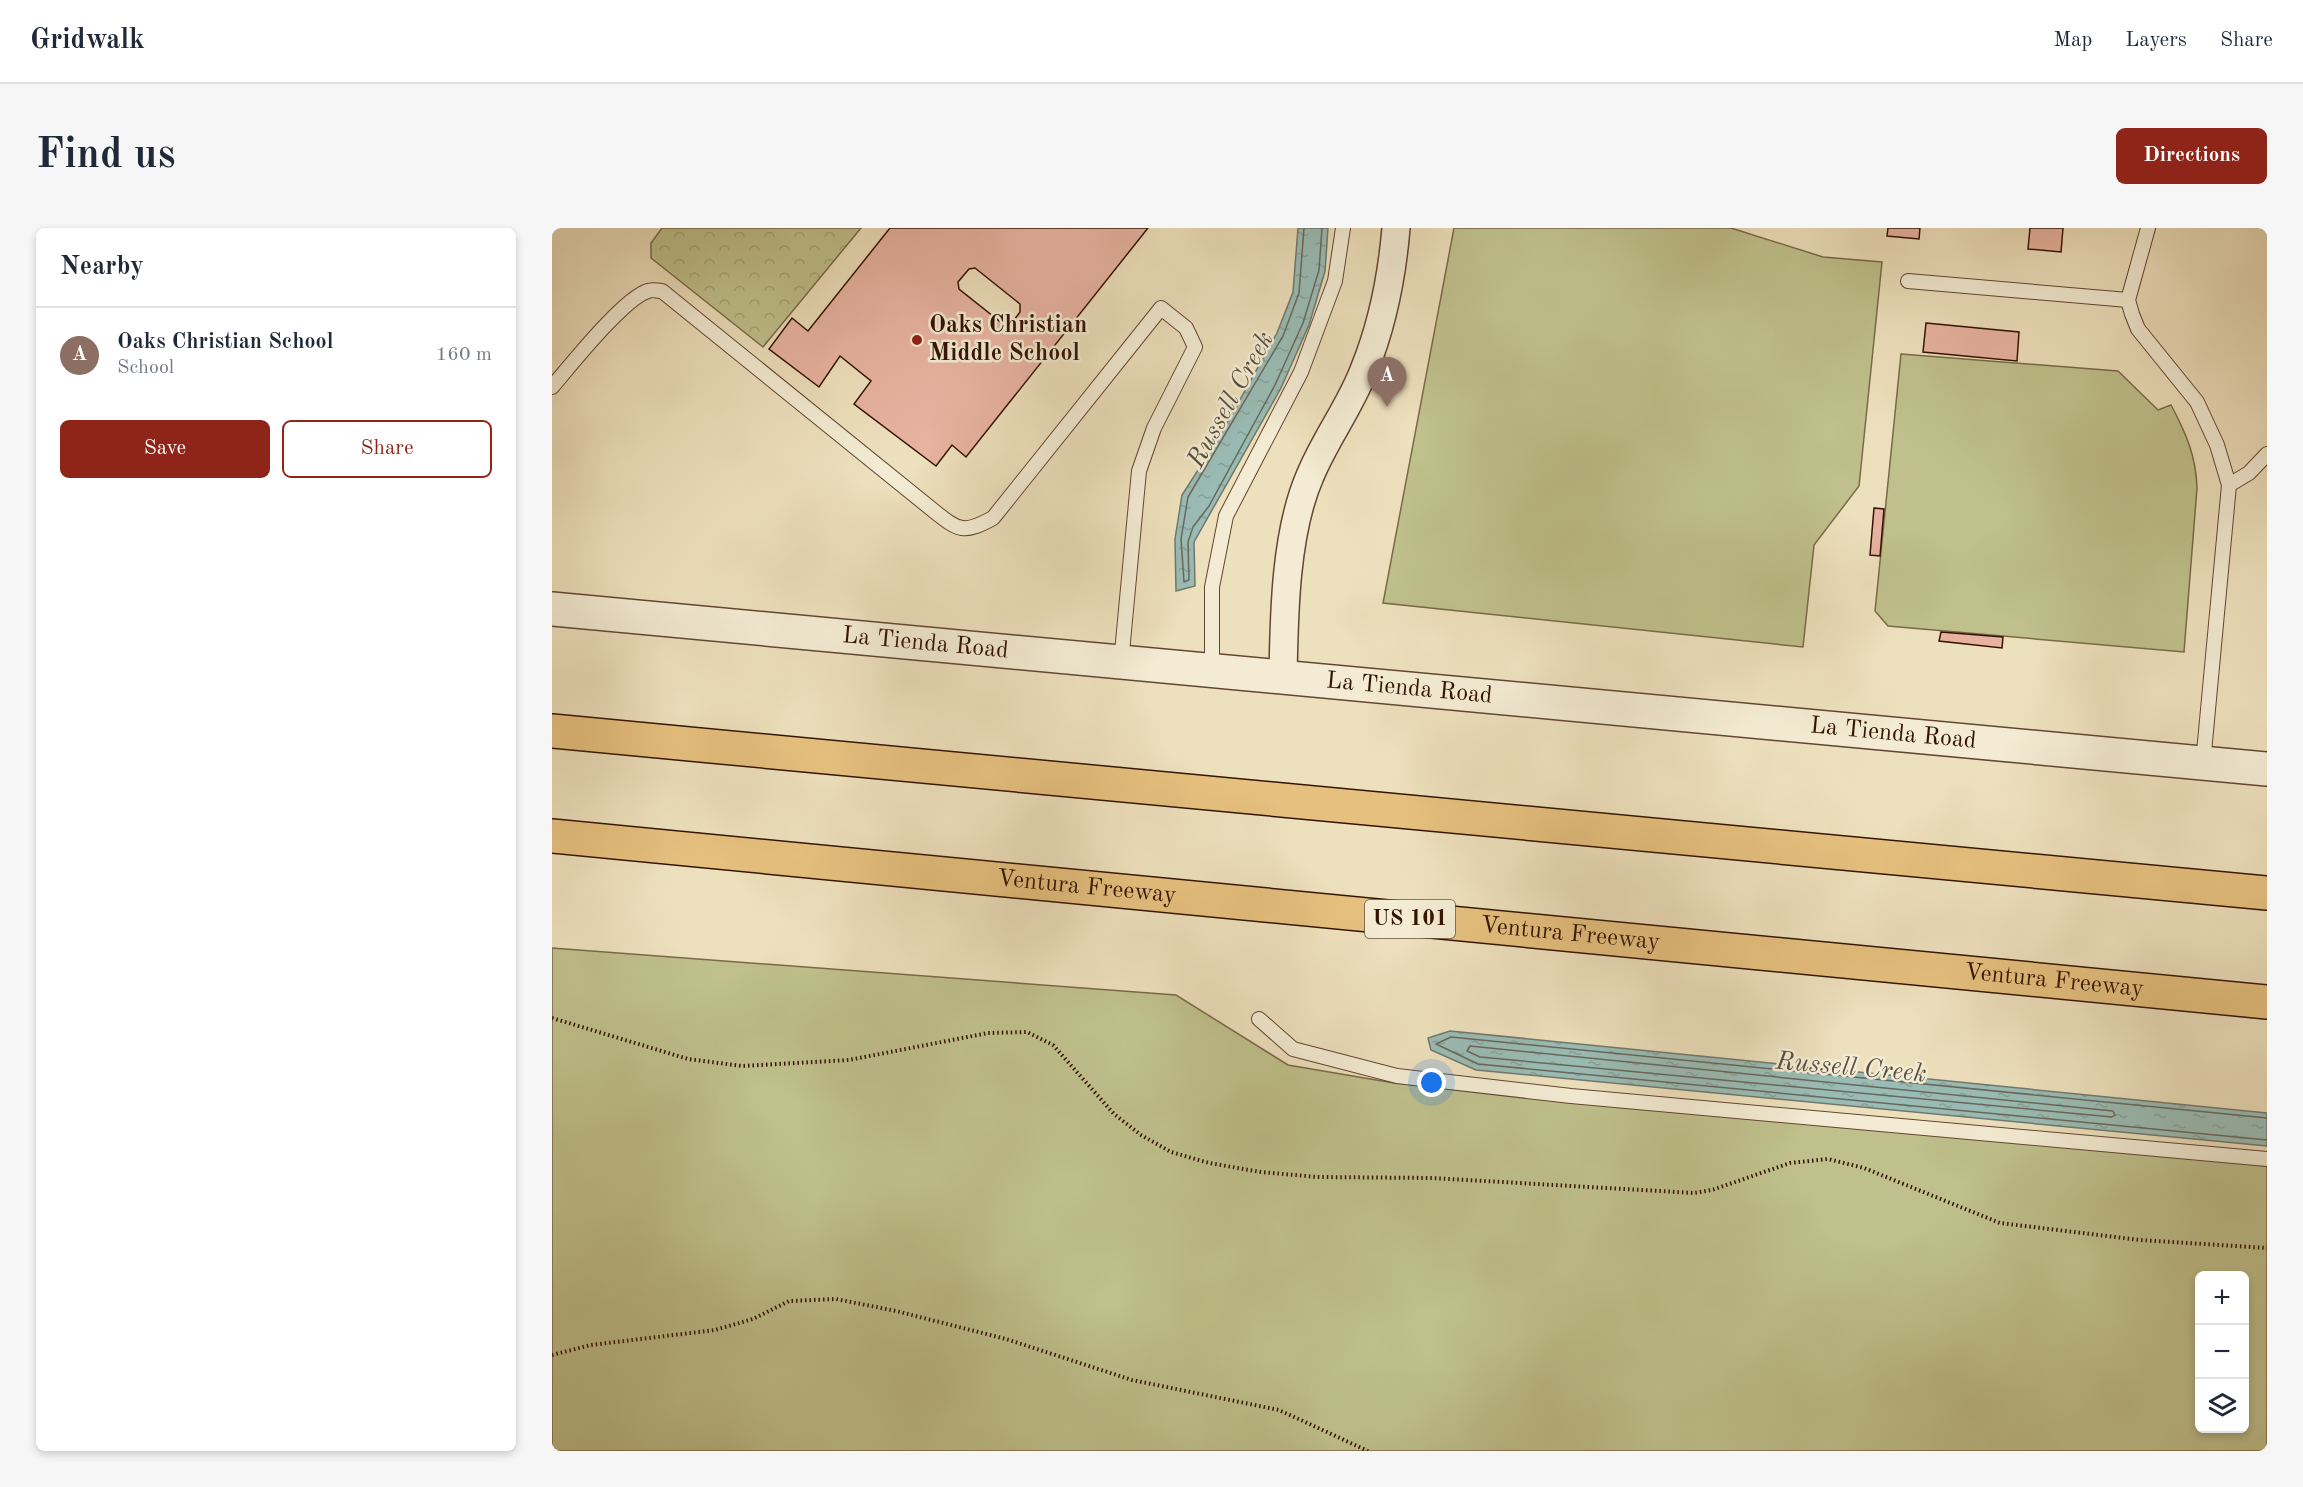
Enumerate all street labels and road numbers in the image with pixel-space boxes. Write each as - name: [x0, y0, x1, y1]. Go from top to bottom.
- street label: La Tienda Road: [841, 624, 1010, 664]
- street label: La Tienda Road: [1325, 669, 1493, 709]
- street label: La Tienda Road: [1809, 714, 1977, 754]
- street label: Ventura Freeway: [996, 867, 1178, 908]
- road number: US 101: [1365, 900, 1455, 938]
- street label: Ventura Freeway: [1479, 914, 1661, 955]
- street label: Ventura Freeway: [1963, 961, 2145, 1002]

